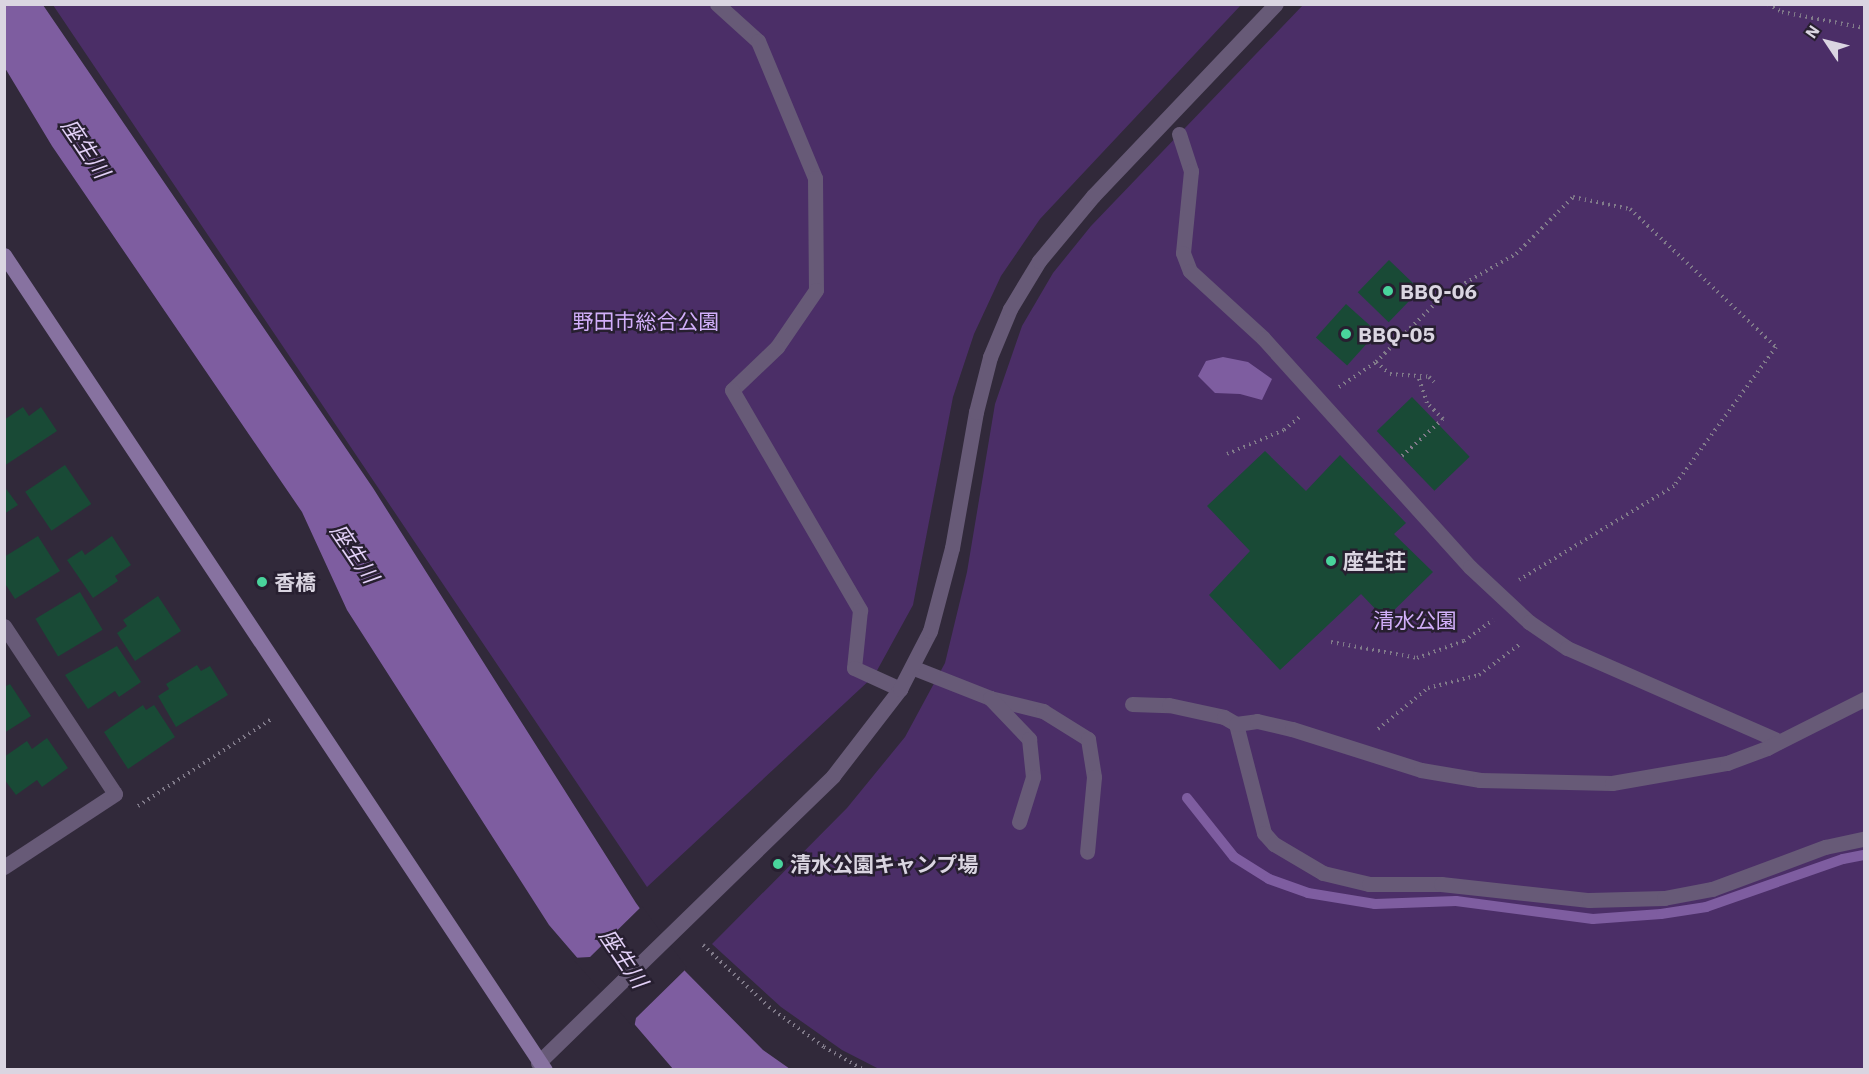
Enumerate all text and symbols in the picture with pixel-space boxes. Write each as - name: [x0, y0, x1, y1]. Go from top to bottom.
- north arrow: [1797, 12, 1857, 72]
- text: N: [1801, 21, 1824, 42]
- water label: 座生川: [57, 113, 115, 183]
- place label: BBQ-06: [1400, 278, 1477, 304]
- marker: BBQ-06: [1381, 284, 1395, 298]
- park label: 野田市総合公園: [573, 308, 719, 334]
- place label: BBQ-05: [1358, 321, 1435, 347]
- marker: BBQ-05: [1339, 327, 1353, 341]
- water label: 座生川: [326, 518, 384, 588]
- place label: 座生荘: [1343, 548, 1406, 574]
- marker: 座生荘: [1324, 554, 1338, 568]
- place label: 香橋: [274, 569, 316, 595]
- marker: 香橋: [255, 575, 269, 589]
- park label: 清水公園: [1373, 607, 1457, 633]
- place label: 清水公園キャンプ場: [790, 851, 979, 877]
- marker: 清水公園キャンプ場: [771, 857, 785, 871]
- water label: 座生川: [595, 923, 653, 993]

